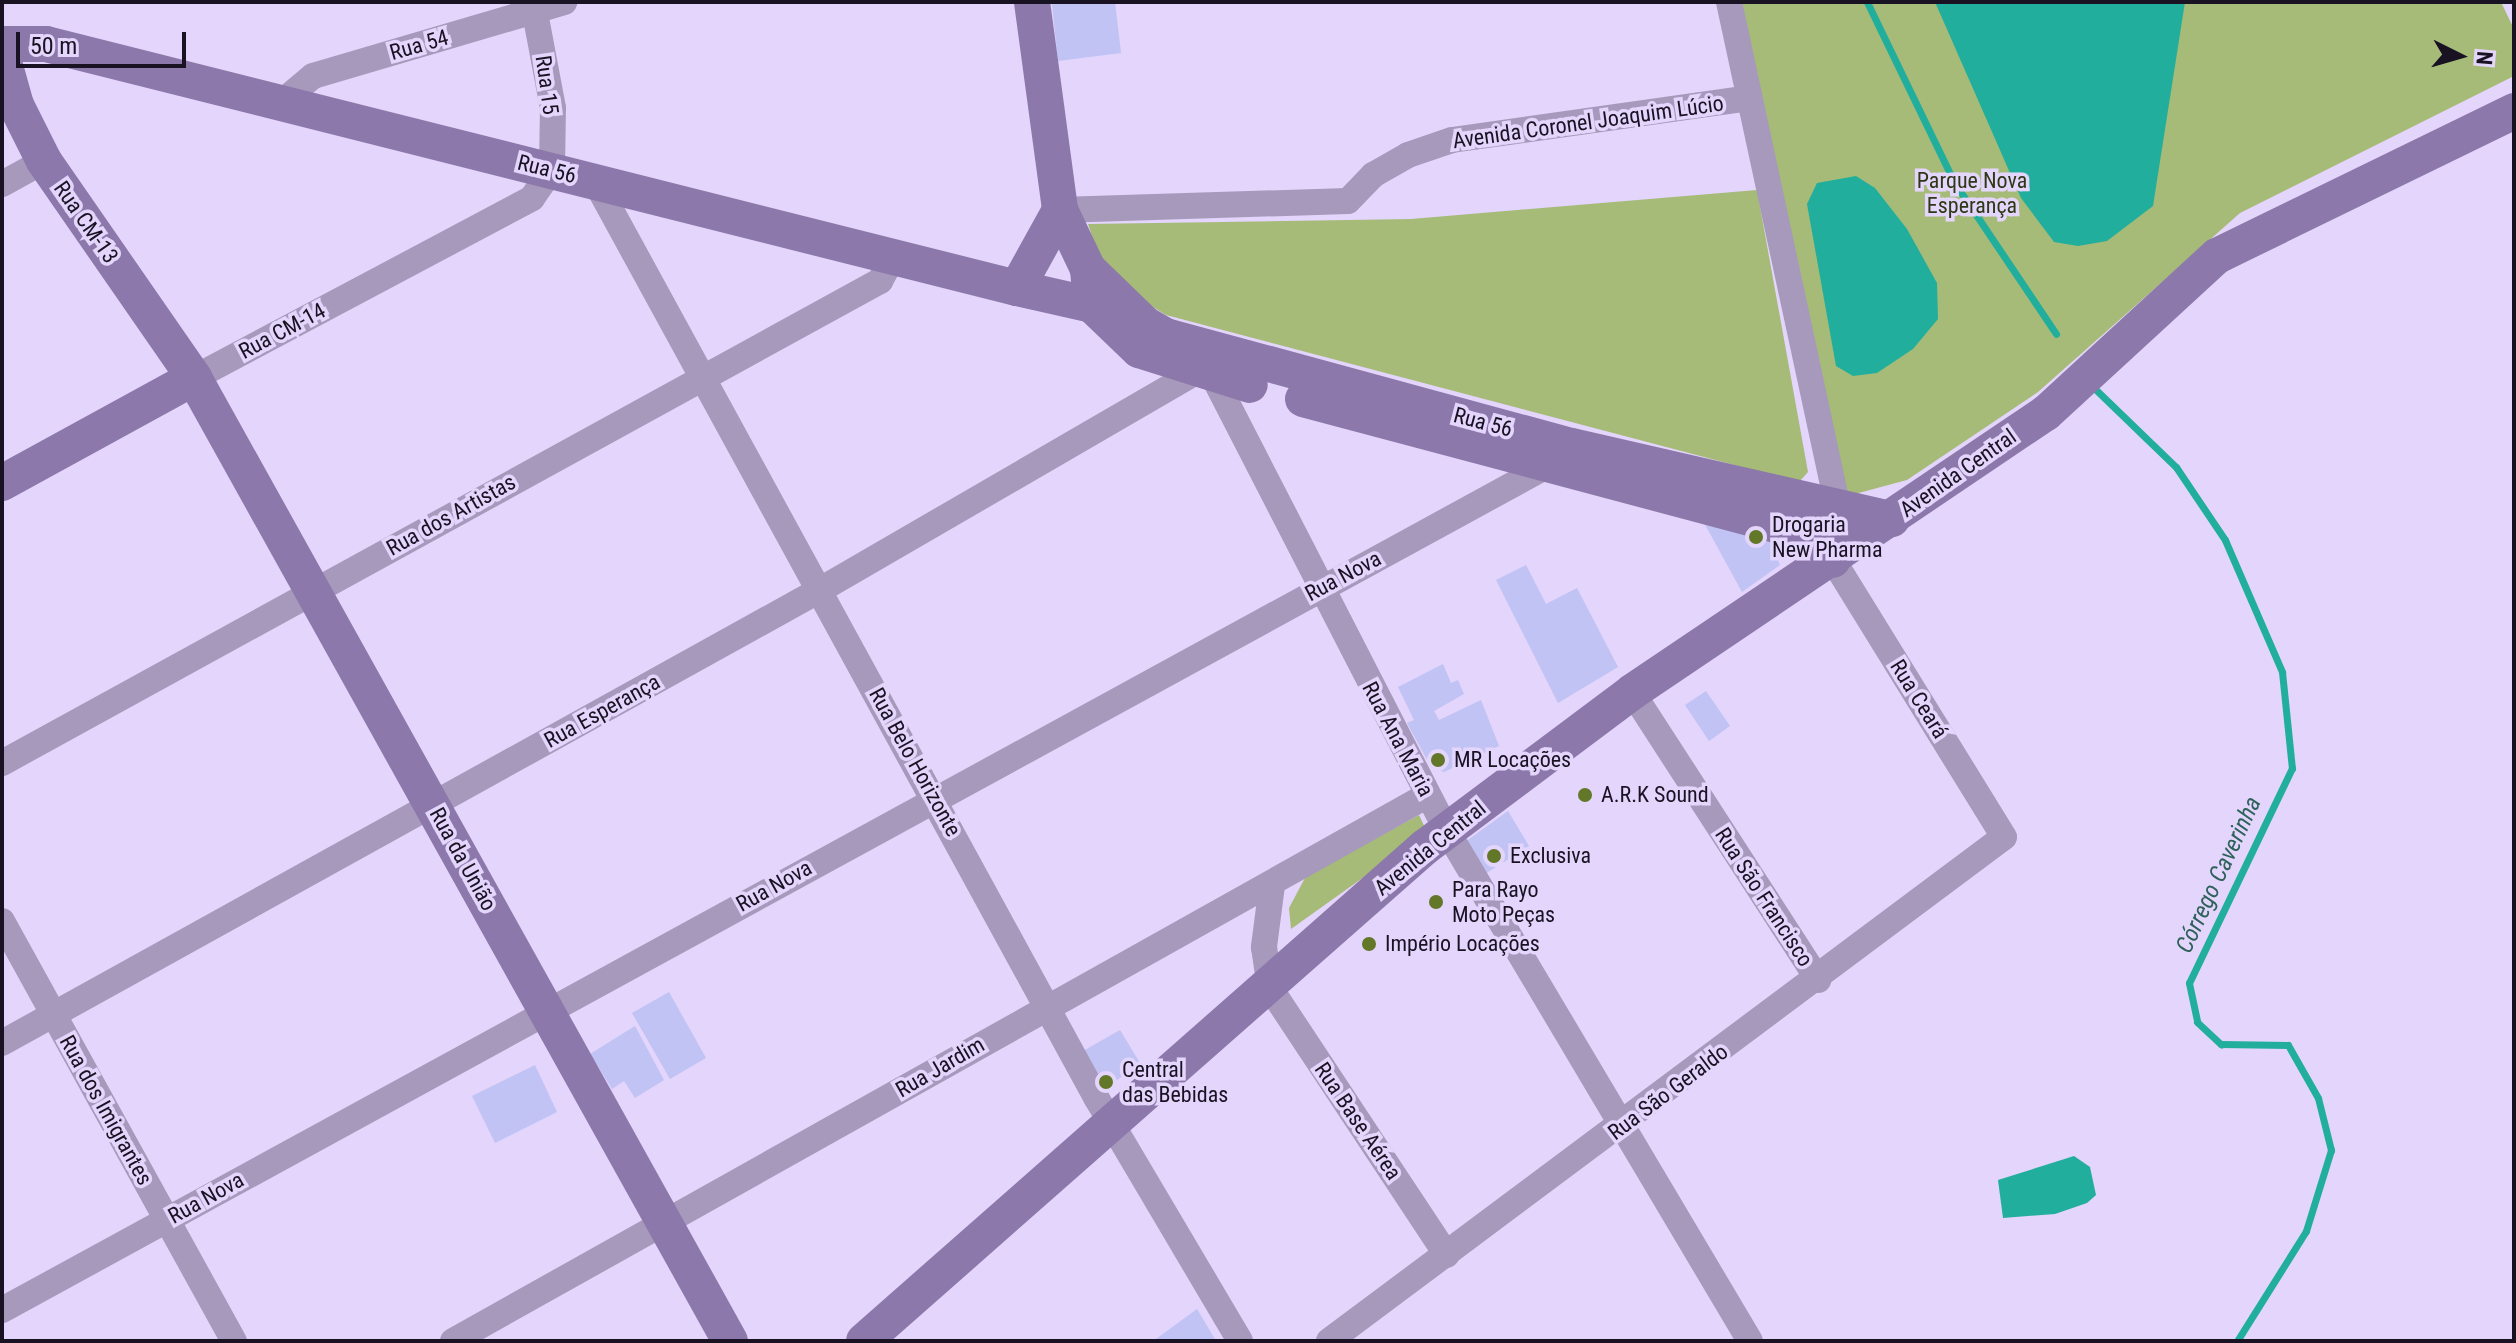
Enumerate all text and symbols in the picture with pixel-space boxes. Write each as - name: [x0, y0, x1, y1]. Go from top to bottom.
- scale bar: [20, 16, 190, 66]
- north arrow: [2420, 16, 2500, 96]
- street label: Rua 54: [387, 24, 451, 66]
- text: 50 m: [30, 32, 77, 60]
- text: N: [2471, 50, 2497, 66]
- street label: Rua 15: [530, 54, 564, 116]
- street label: Avenida Coronel Joaquim Lúcio: [1451, 90, 1725, 154]
- street label: Rua 56: [515, 149, 579, 189]
- park label: Parque Nova Esperança: [1917, 167, 2027, 218]
- street label: Rua CM-13: [48, 176, 124, 268]
- street label: Rua CM-14: [234, 297, 330, 365]
- street label: Rua 56: [1451, 402, 1515, 442]
- street label: Avenida Central: [1895, 423, 2021, 523]
- street label: Rua dos Artistas: [382, 469, 520, 561]
- place label: Drogaria New Pharma: [1772, 511, 1882, 562]
- marker: Drogaria New Pharma: [1747, 528, 1765, 546]
- street label: Rua Nova: [1301, 545, 1385, 607]
- street label: Rua Ceará: [1884, 655, 1954, 743]
- street label: Rua Esperança: [540, 668, 664, 754]
- street label: Rua Ana Maria: [1357, 677, 1439, 801]
- street label: Rua Belo Horizonte: [863, 683, 967, 841]
- place label: MR Locações: [1454, 747, 1571, 773]
- marker: MR Locações: [1429, 751, 1447, 769]
- place label: A.R.K Sound: [1601, 782, 1709, 808]
- marker: A.R.K Sound: [1576, 786, 1594, 804]
- water label: Córrego Caverinha: [2170, 792, 2268, 958]
- street label: Avenida Central: [1369, 795, 1491, 901]
- street label: Rua da União: [424, 803, 502, 915]
- street label: Rua São Francisco: [1709, 823, 1819, 971]
- place label: Exclusiva: [1510, 843, 1591, 869]
- marker: Exclusiva: [1485, 847, 1503, 865]
- street label: Rua Nova: [732, 855, 816, 917]
- place label: Para Rayo Moto Peças: [1452, 876, 1555, 928]
- marker: Para Rayo Moto Peças: [1427, 893, 1445, 911]
- place label: Império Locações: [1385, 931, 1540, 957]
- marker: Império Locações: [1360, 935, 1378, 953]
- street label: Rua dos Imigrantes: [54, 1030, 158, 1190]
- street label: Rua Jardim: [891, 1031, 989, 1103]
- street label: Rua São Geraldo: [1603, 1038, 1733, 1146]
- place label: Central das Bebidas: [1122, 1056, 1228, 1108]
- street label: Rua Base Aérea: [1309, 1057, 1407, 1185]
- marker: Central das Bebidas: [1097, 1073, 1115, 1091]
- street label: Rua Nova: [164, 1167, 248, 1229]

